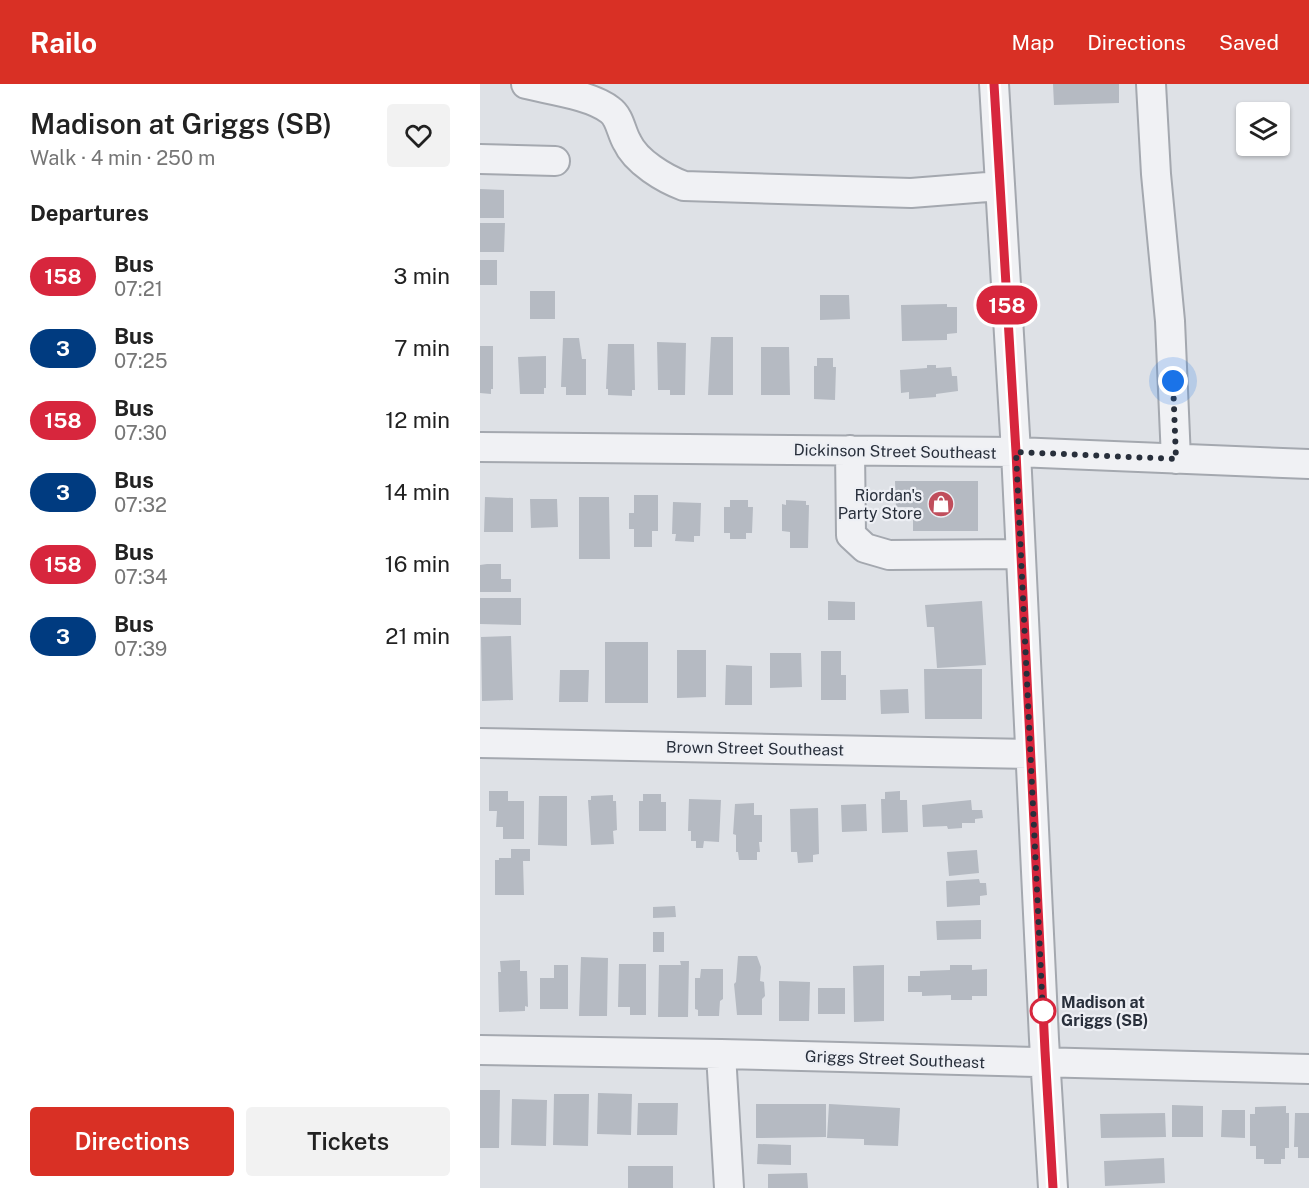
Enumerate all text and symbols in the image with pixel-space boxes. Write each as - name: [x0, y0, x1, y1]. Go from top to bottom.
- text: Railo: [30, 26, 97, 59]
- text: Map: [1012, 30, 1054, 55]
- text: Directions: [1087, 30, 1186, 55]
- text: Saved: [1219, 30, 1279, 55]
- map controls: [1236, 102, 1290, 156]
- button: layers: [1236, 102, 1290, 156]
- button: heart: [387, 104, 450, 167]
- text: Madison at Griggs (SB): [30, 107, 332, 140]
- text: Walk · 4 min · 250 m: [30, 146, 215, 170]
- text: Departures: [30, 200, 149, 226]
- text: Bus: [114, 251, 154, 277]
- text: 3 min: [393, 263, 450, 289]
- text: 158: [44, 264, 82, 289]
- text: 07:21: [114, 277, 163, 301]
- line badge: 158: [972, 286, 1042, 324]
- text: 158: [988, 293, 1026, 318]
- text: Bus: [114, 323, 154, 349]
- text: 7 min: [394, 335, 450, 361]
- text: 3: [56, 336, 70, 361]
- text: 07:25: [114, 349, 168, 373]
- your location: [1158, 366, 1188, 396]
- text: Bus: [114, 395, 154, 421]
- text: 12 min: [385, 407, 450, 433]
- text: 158: [44, 408, 82, 433]
- text: 07:30: [114, 421, 167, 445]
- street label: Dickinson Street Southeast: [793, 440, 997, 463]
- text: Bus: [114, 467, 154, 493]
- text: 14 min: [385, 479, 450, 505]
- text: 3: [56, 480, 70, 505]
- place label: Riordan's Party Store: [838, 486, 922, 523]
- shop icon: Riordan's Party Store: [926, 489, 956, 519]
- text: 07:32: [114, 493, 167, 517]
- text: Bus: [114, 539, 154, 565]
- text: 16 min: [385, 551, 450, 577]
- text: 158: [44, 552, 82, 577]
- text: 07:34: [114, 565, 168, 589]
- text: Bus: [114, 611, 154, 637]
- text: 21 min: [385, 623, 450, 649]
- text: 3: [56, 624, 70, 649]
- text: 07:39: [114, 637, 167, 661]
- street label: Brown Street Southeast: [666, 737, 844, 760]
- place label: Madison at Griggs (SB): [1061, 993, 1148, 1030]
- marker: Madison at Griggs (SB): [1030, 998, 1056, 1024]
- street label: Griggs Street Southeast: [805, 1047, 985, 1072]
- button: Directions: [30, 1107, 234, 1176]
- button: Tickets: [246, 1107, 450, 1176]

